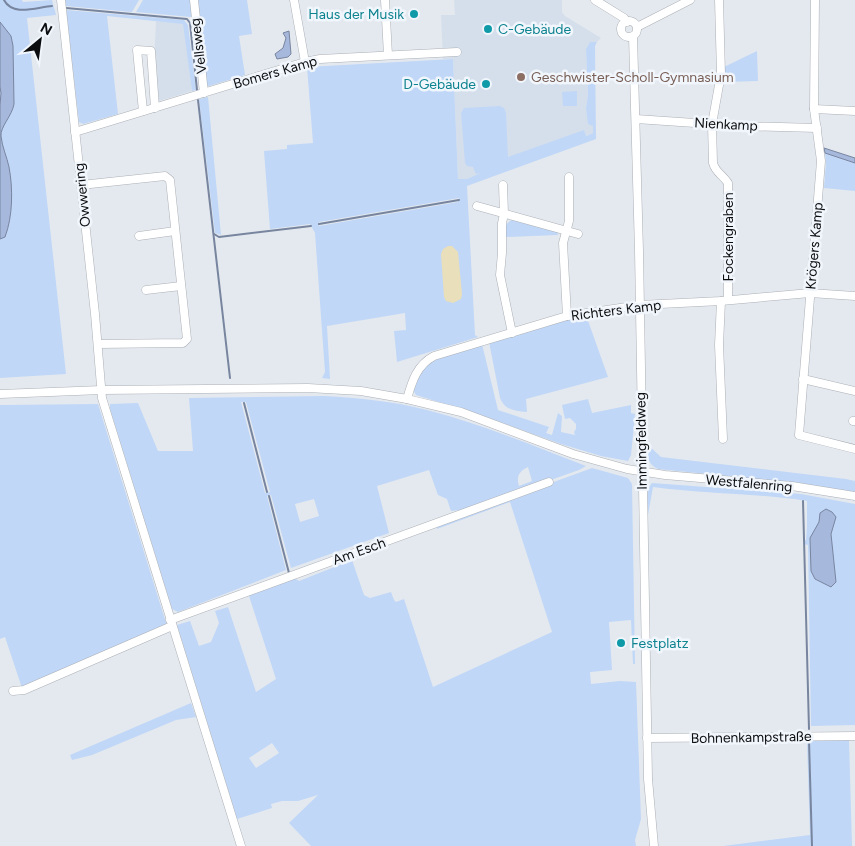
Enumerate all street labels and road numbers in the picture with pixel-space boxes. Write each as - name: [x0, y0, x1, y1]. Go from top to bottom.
- street label: Vellsweg: [187, 17, 210, 75]
- street label: Bomers Kamp: [231, 52, 319, 93]
- street label: Nienkamp: [694, 114, 758, 135]
- street label: Owwering: [71, 162, 94, 228]
- street label: Fockengraben: [720, 192, 737, 282]
- street label: Krögers Kamp: [802, 202, 827, 290]
- street label: Richters Kamp: [570, 297, 662, 324]
- street label: Immingfeldweg: [632, 392, 651, 490]
- street label: Westfalenring: [705, 471, 793, 496]
- street label: Am Esch: [330, 534, 388, 569]
- street label: Bohnenkampstraße: [690, 728, 812, 747]

